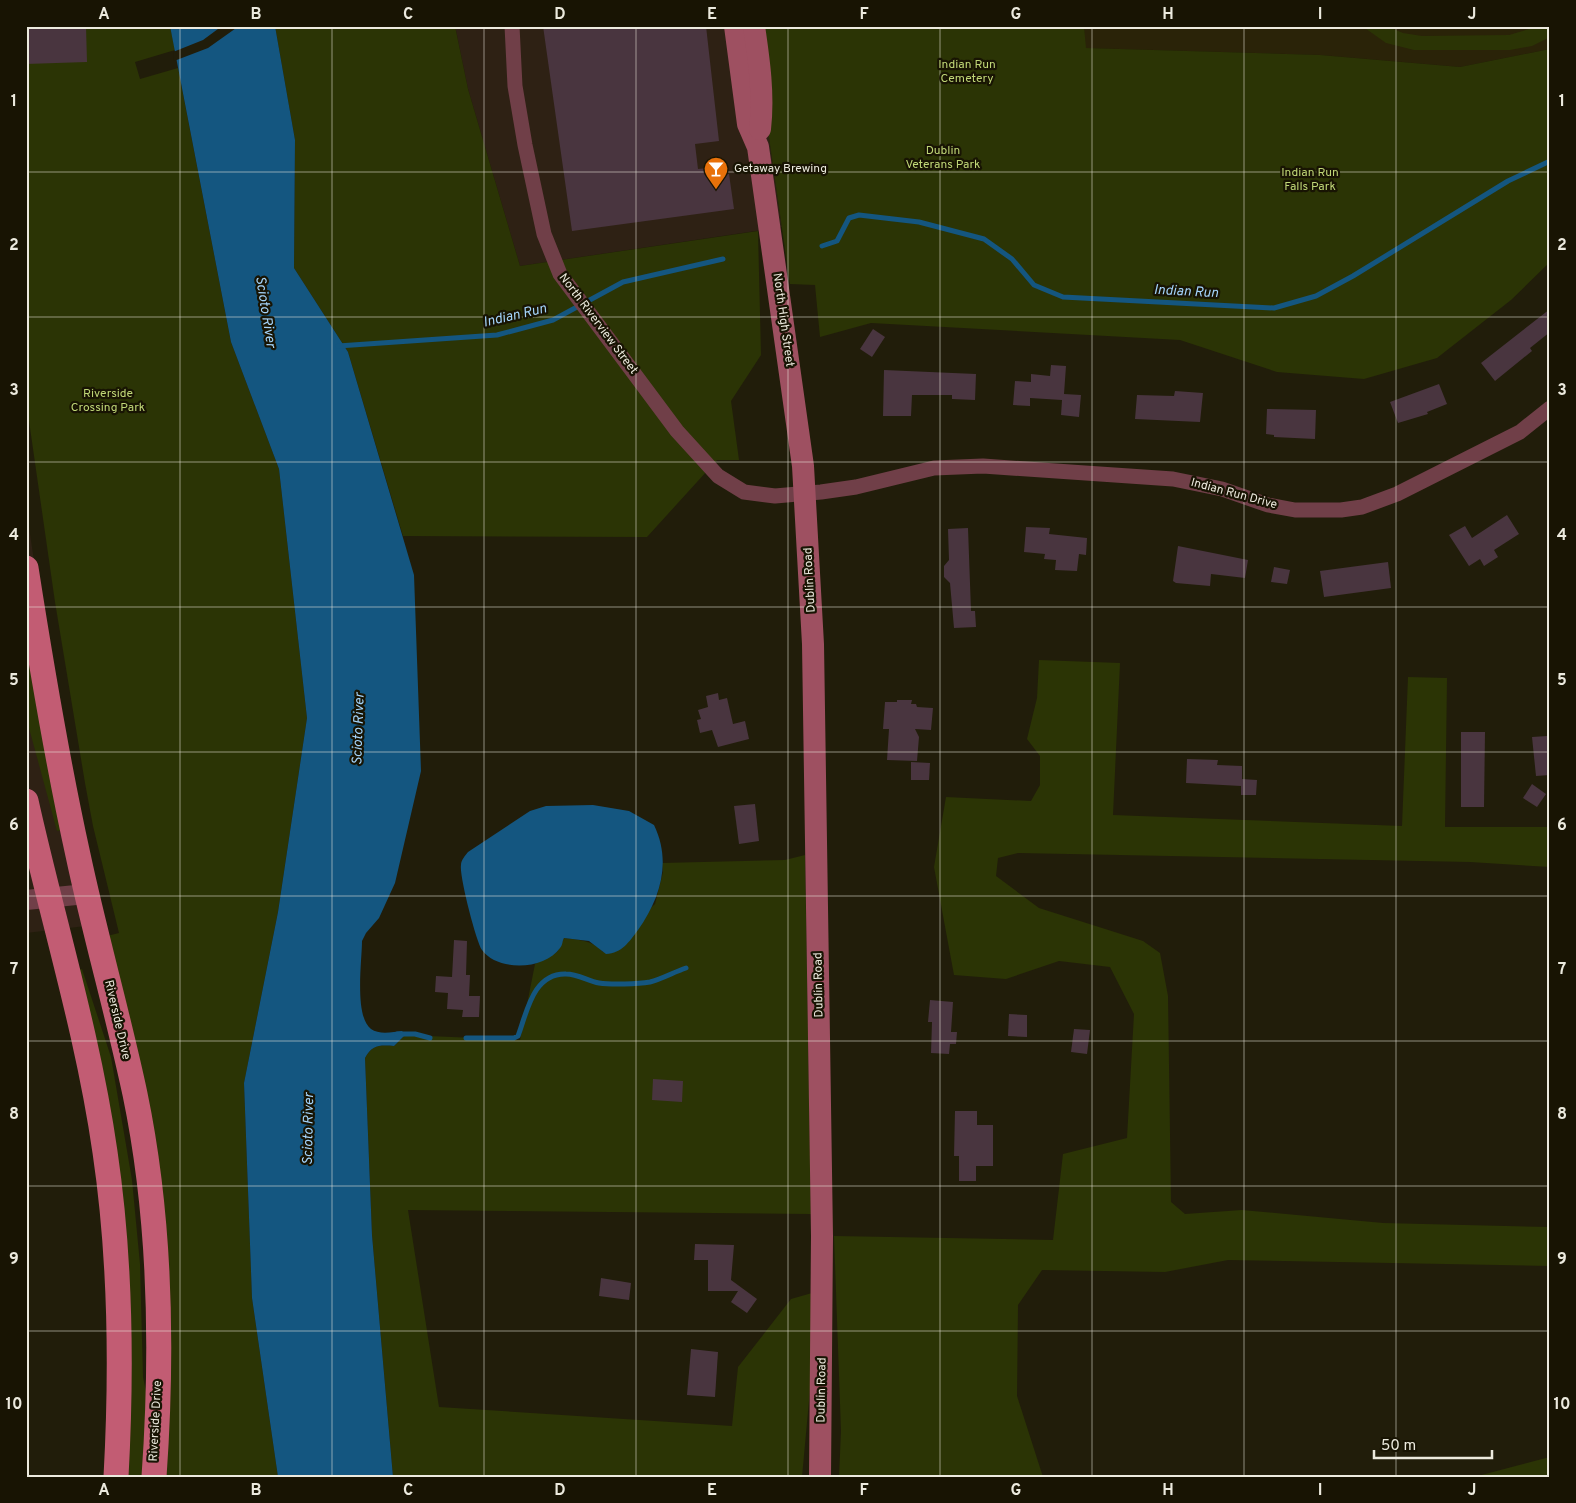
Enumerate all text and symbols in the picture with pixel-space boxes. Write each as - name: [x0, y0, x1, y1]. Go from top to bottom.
- text: A: [98, 5, 110, 25]
- text: B: [250, 5, 262, 25]
- text: C: [403, 5, 413, 25]
- text: D: [554, 5, 566, 25]
- text: E: [707, 5, 717, 25]
- text: F: [859, 5, 869, 25]
- text: G: [1011, 5, 1021, 25]
- text: H: [1162, 5, 1174, 25]
- text: I: [1318, 5, 1322, 25]
- text: J: [1468, 5, 1476, 25]
- park label: Indian Run Cemetery: [938, 57, 996, 87]
- text: 1: [11, 92, 17, 112]
- text: 1: [1559, 92, 1565, 112]
- park label: Dublin Veterans Park: [906, 143, 980, 173]
- bar icon: Getaway Brewing: [703, 156, 729, 190]
- place label: Getaway Brewing: [734, 161, 827, 177]
- park label: Indian Run Falls Park: [1281, 165, 1339, 195]
- text: 2: [9, 236, 19, 256]
- text: 2: [1557, 236, 1567, 256]
- street label: North Riverview Street: [555, 270, 641, 378]
- street label: North High Street: [768, 272, 798, 368]
- water label: Scioto River: [251, 275, 279, 351]
- water label: Indian Run: [1153, 282, 1219, 302]
- water label: Indian Run: [482, 300, 549, 332]
- text: 3: [9, 381, 19, 401]
- text: 3: [1557, 381, 1567, 401]
- park label: Riverside Crossing Park: [71, 386, 145, 416]
- street label: Indian Run Drive: [1189, 475, 1279, 513]
- text: 4: [9, 526, 19, 546]
- text: 4: [1557, 526, 1567, 546]
- street label: Dublin Road: [800, 547, 820, 613]
- text: 5: [9, 671, 19, 691]
- text: 5: [1557, 671, 1567, 691]
- water label: Scioto River: [349, 691, 369, 765]
- text: 6: [9, 816, 19, 836]
- text: 6: [1557, 816, 1567, 836]
- street label: Dublin Road: [810, 952, 828, 1018]
- text: 7: [10, 960, 18, 980]
- text: 7: [1558, 960, 1566, 980]
- street label: Riverside Drive: [100, 979, 134, 1061]
- water label: Scioto River: [300, 1091, 318, 1165]
- text: 8: [9, 1105, 19, 1125]
- text: 8: [1557, 1105, 1567, 1125]
- text: 9: [9, 1250, 19, 1270]
- text: 9: [1557, 1250, 1567, 1270]
- street label: Dublin Road: [813, 1357, 831, 1423]
- street label: Riverside Drive: [146, 1380, 166, 1462]
- text: 10: [6, 1395, 22, 1415]
- text: 10: [1554, 1395, 1570, 1415]
- scale bar: [1374, 1428, 1491, 1460]
- text: 50 m: [1381, 1437, 1416, 1456]
- text: A: [98, 1481, 110, 1501]
- text: B: [250, 1481, 262, 1501]
- text: C: [403, 1481, 413, 1501]
- text: D: [554, 1481, 566, 1501]
- text: E: [707, 1481, 717, 1501]
- text: F: [859, 1481, 869, 1501]
- text: G: [1011, 1481, 1021, 1501]
- text: H: [1162, 1481, 1174, 1501]
- text: I: [1318, 1481, 1322, 1501]
- text: J: [1468, 1481, 1476, 1501]

